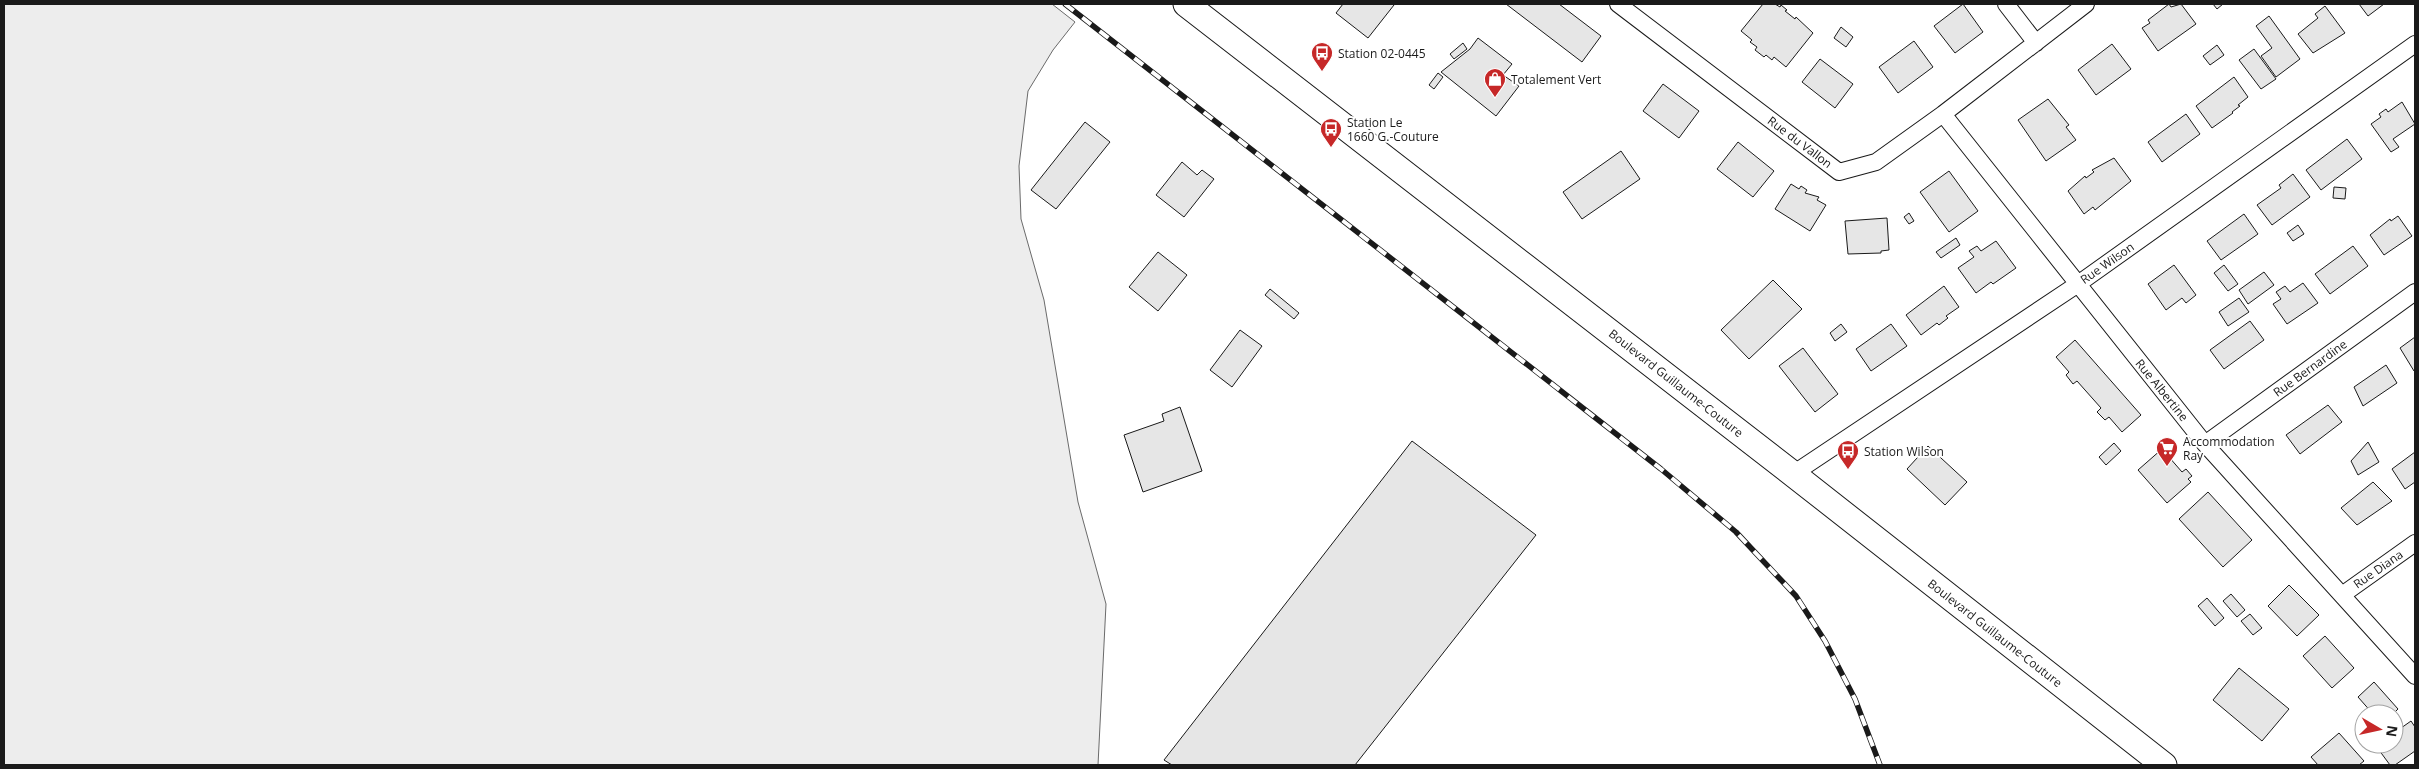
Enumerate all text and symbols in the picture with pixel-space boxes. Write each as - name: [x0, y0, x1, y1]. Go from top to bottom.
- bus stop icon: Station 02-0445: [1310, 41, 1334, 72]
- place label: Station 02-0445: [1338, 45, 1426, 62]
- shop icon: Totalement Vert: [1483, 67, 1507, 98]
- place label: Totalement Vert: [1511, 71, 1601, 88]
- street label: Rue du Vallon: [1764, 112, 1836, 172]
- place label: Station Le 1660 G.-Couture: [1347, 114, 1439, 145]
- bus stop icon: Station Le 1660 G.-Couture: [1319, 117, 1343, 148]
- street label: Rue Wilson: [2077, 238, 2137, 288]
- street label: Boulevard Guillaume-Couture: [1605, 325, 1747, 441]
- street label: Rue Bernardine: [2270, 335, 2351, 401]
- street label: Rue Albertine: [2132, 355, 2193, 425]
- place label: Accommodation Ray: [2183, 433, 2275, 464]
- supermarket icon: Accommodation Ray: [2155, 436, 2179, 467]
- bus stop icon: Station Wilson: [1836, 439, 1860, 470]
- place label: Station Wilson: [1864, 443, 1944, 460]
- street label: Rue Diana: [2350, 546, 2406, 592]
- street label: Boulevard Guillaume-Couture: [1924, 575, 2066, 691]
- north arrow: [2354, 704, 2404, 754]
- text: N: [2382, 724, 2403, 738]

